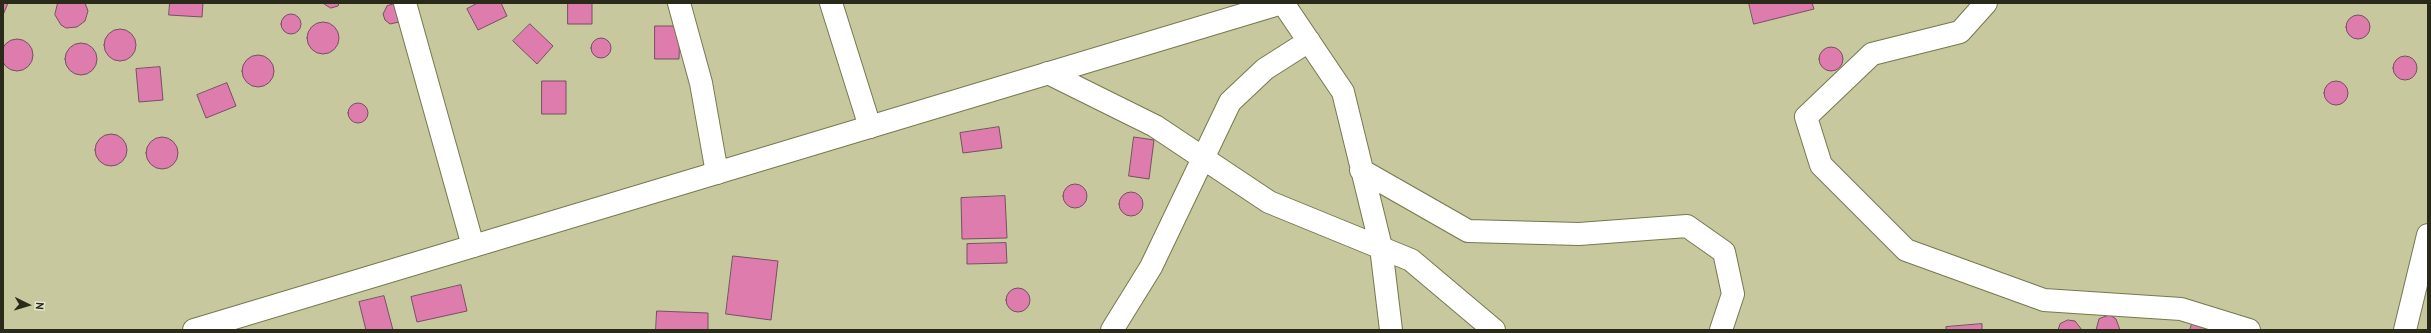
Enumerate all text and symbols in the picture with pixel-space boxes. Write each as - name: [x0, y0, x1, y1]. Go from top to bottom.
- north arrow: [8, 285, 48, 325]
- text: N: [33, 302, 47, 310]

